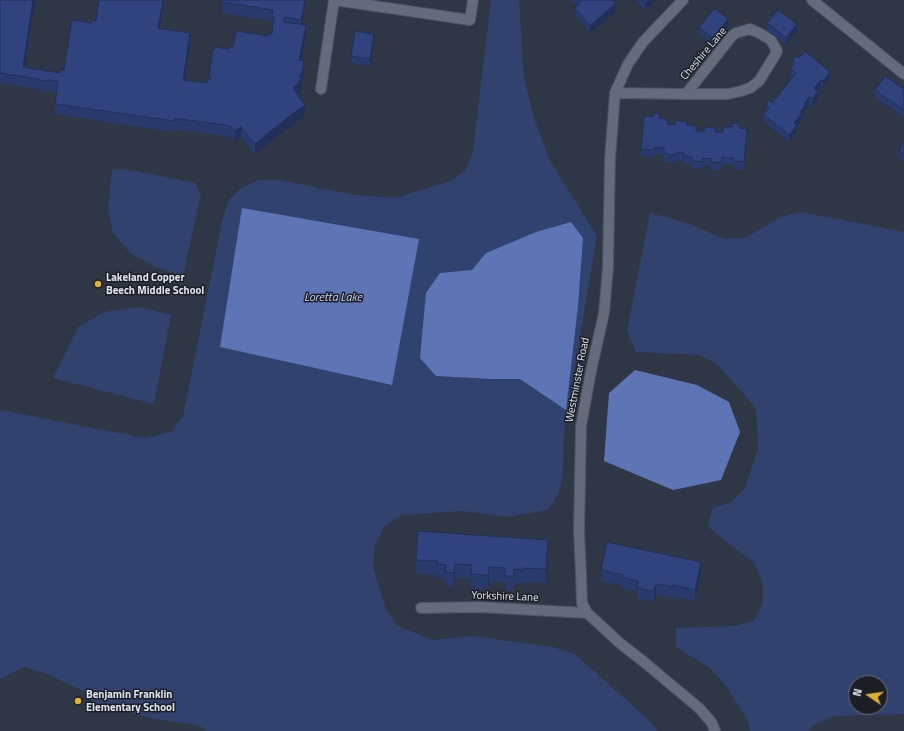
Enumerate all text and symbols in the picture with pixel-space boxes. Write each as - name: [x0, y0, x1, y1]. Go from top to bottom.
- street label: Cheshire Lane: [678, 25, 730, 83]
- place label: Lakeland Copper Beech Middle School: [106, 271, 204, 297]
- marker: Lakeland Copper Beech Middle School: [93, 279, 103, 289]
- water label: Loretta Lake: [304, 291, 362, 305]
- street label: Westminster Road: [563, 336, 593, 424]
- street label: Yorkshire Lane: [471, 589, 539, 605]
- north arrow: [848, 675, 888, 715]
- text: N: [849, 687, 866, 698]
- place label: Benjamin Franklin Elementary School: [86, 688, 175, 714]
- marker: Benjamin Franklin Elementary School: [73, 696, 83, 706]

